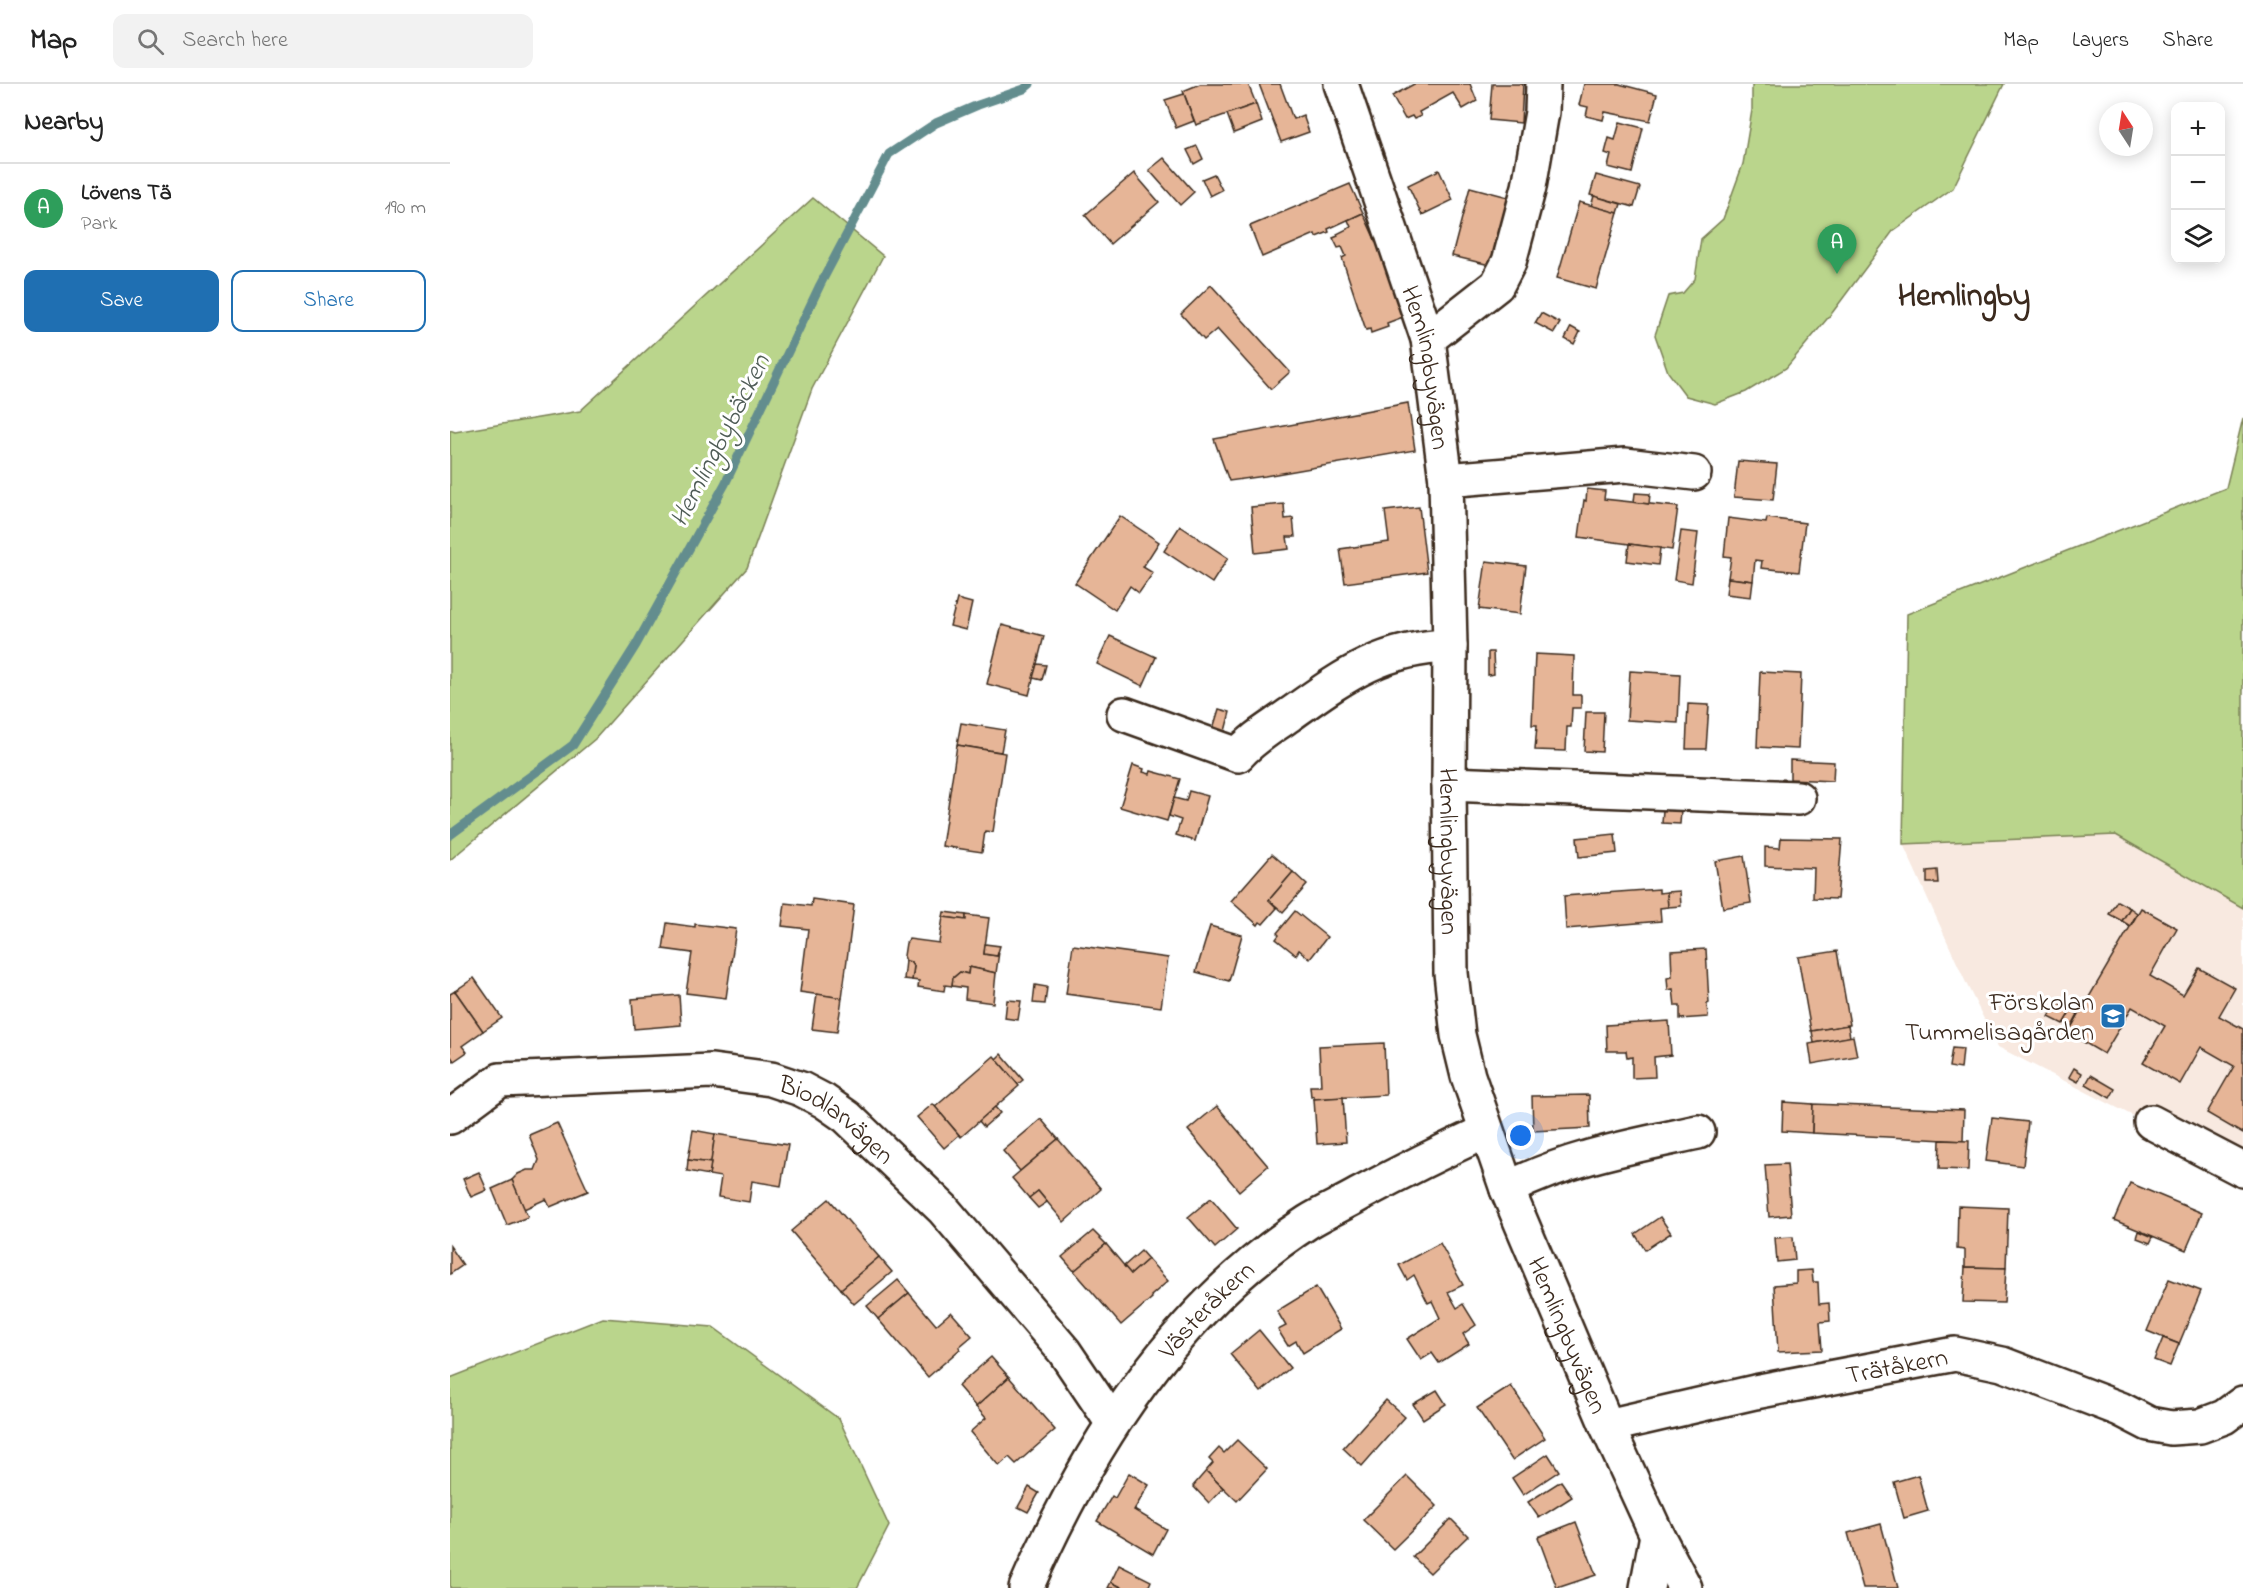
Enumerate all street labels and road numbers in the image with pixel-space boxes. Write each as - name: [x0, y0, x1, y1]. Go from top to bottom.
- street label: Hemlingbyvägen: [1389, 281, 1458, 452]
- street label: Hemlingbyvägen: [1427, 768, 1467, 935]
- street label: Biodlarvägen: [773, 1067, 902, 1175]
- street label: Hemlingbyvägen: [1516, 1252, 1616, 1420]
- street label: Västeråkern: [1150, 1253, 1264, 1369]
- street label: Trätåkern: [1843, 1340, 1951, 1396]

